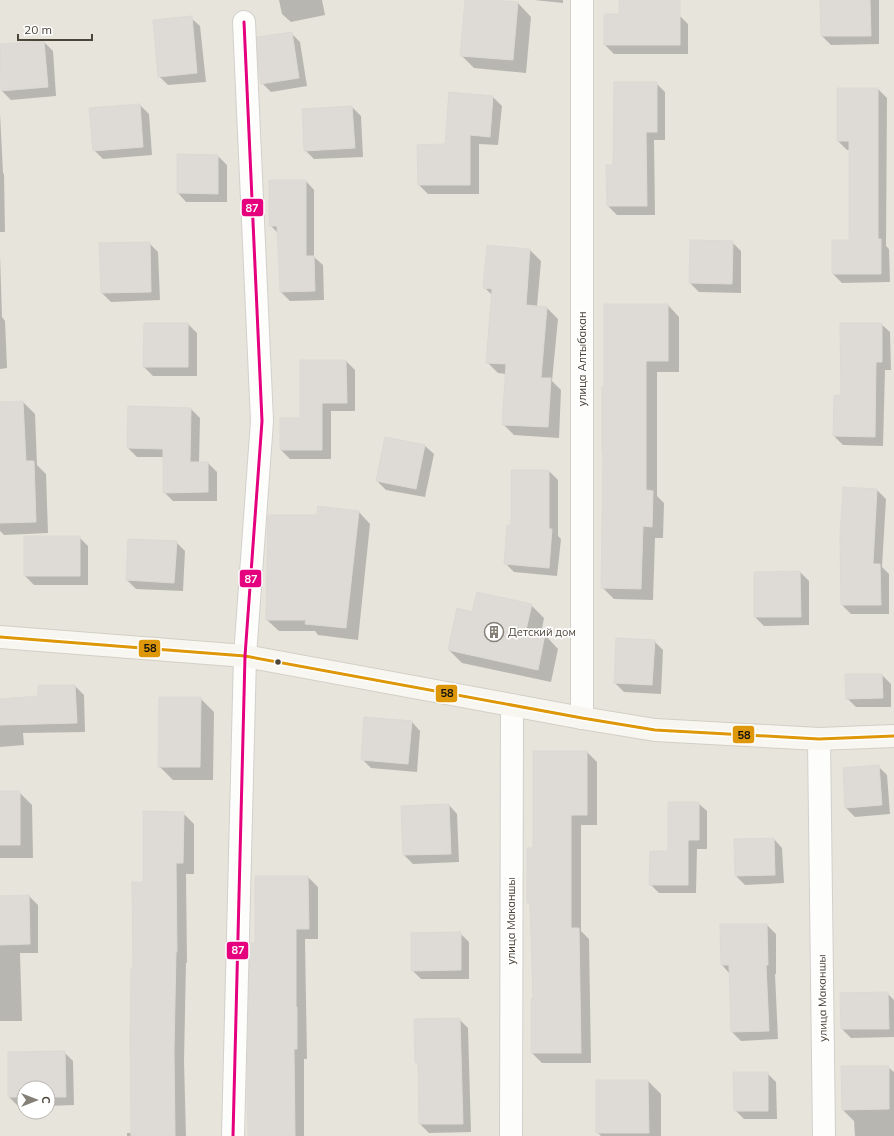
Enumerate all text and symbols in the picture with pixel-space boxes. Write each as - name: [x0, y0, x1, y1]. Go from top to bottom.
- scale bar: [18, 16, 92, 42]
- text: 20 m: [24, 22, 52, 37]
- line badge: 87: [241, 198, 264, 217]
- text: 87: [245, 201, 259, 215]
- street label: улица Алтыбакан: [575, 312, 589, 406]
- line badge: 87: [239, 569, 262, 588]
- text: 87: [244, 572, 258, 586]
- building icon: Детский дом: [483, 621, 505, 643]
- place label: Детский дом: [508, 625, 576, 639]
- line badge: 58: [138, 639, 161, 658]
- text: 58: [143, 641, 157, 655]
- unlabelled marker: [273, 657, 283, 667]
- line badge: 58: [435, 684, 458, 703]
- text: 58: [440, 686, 454, 700]
- line badge: 58: [732, 725, 755, 744]
- text: 58: [737, 728, 751, 742]
- street label: улица Маканшы: [504, 877, 518, 965]
- line badge: 87: [226, 941, 249, 960]
- text: 87: [231, 943, 245, 957]
- street label: улица Маканшы: [814, 954, 830, 1042]
- north arrow: [16, 1080, 56, 1120]
- text: С: [39, 1096, 53, 1104]

